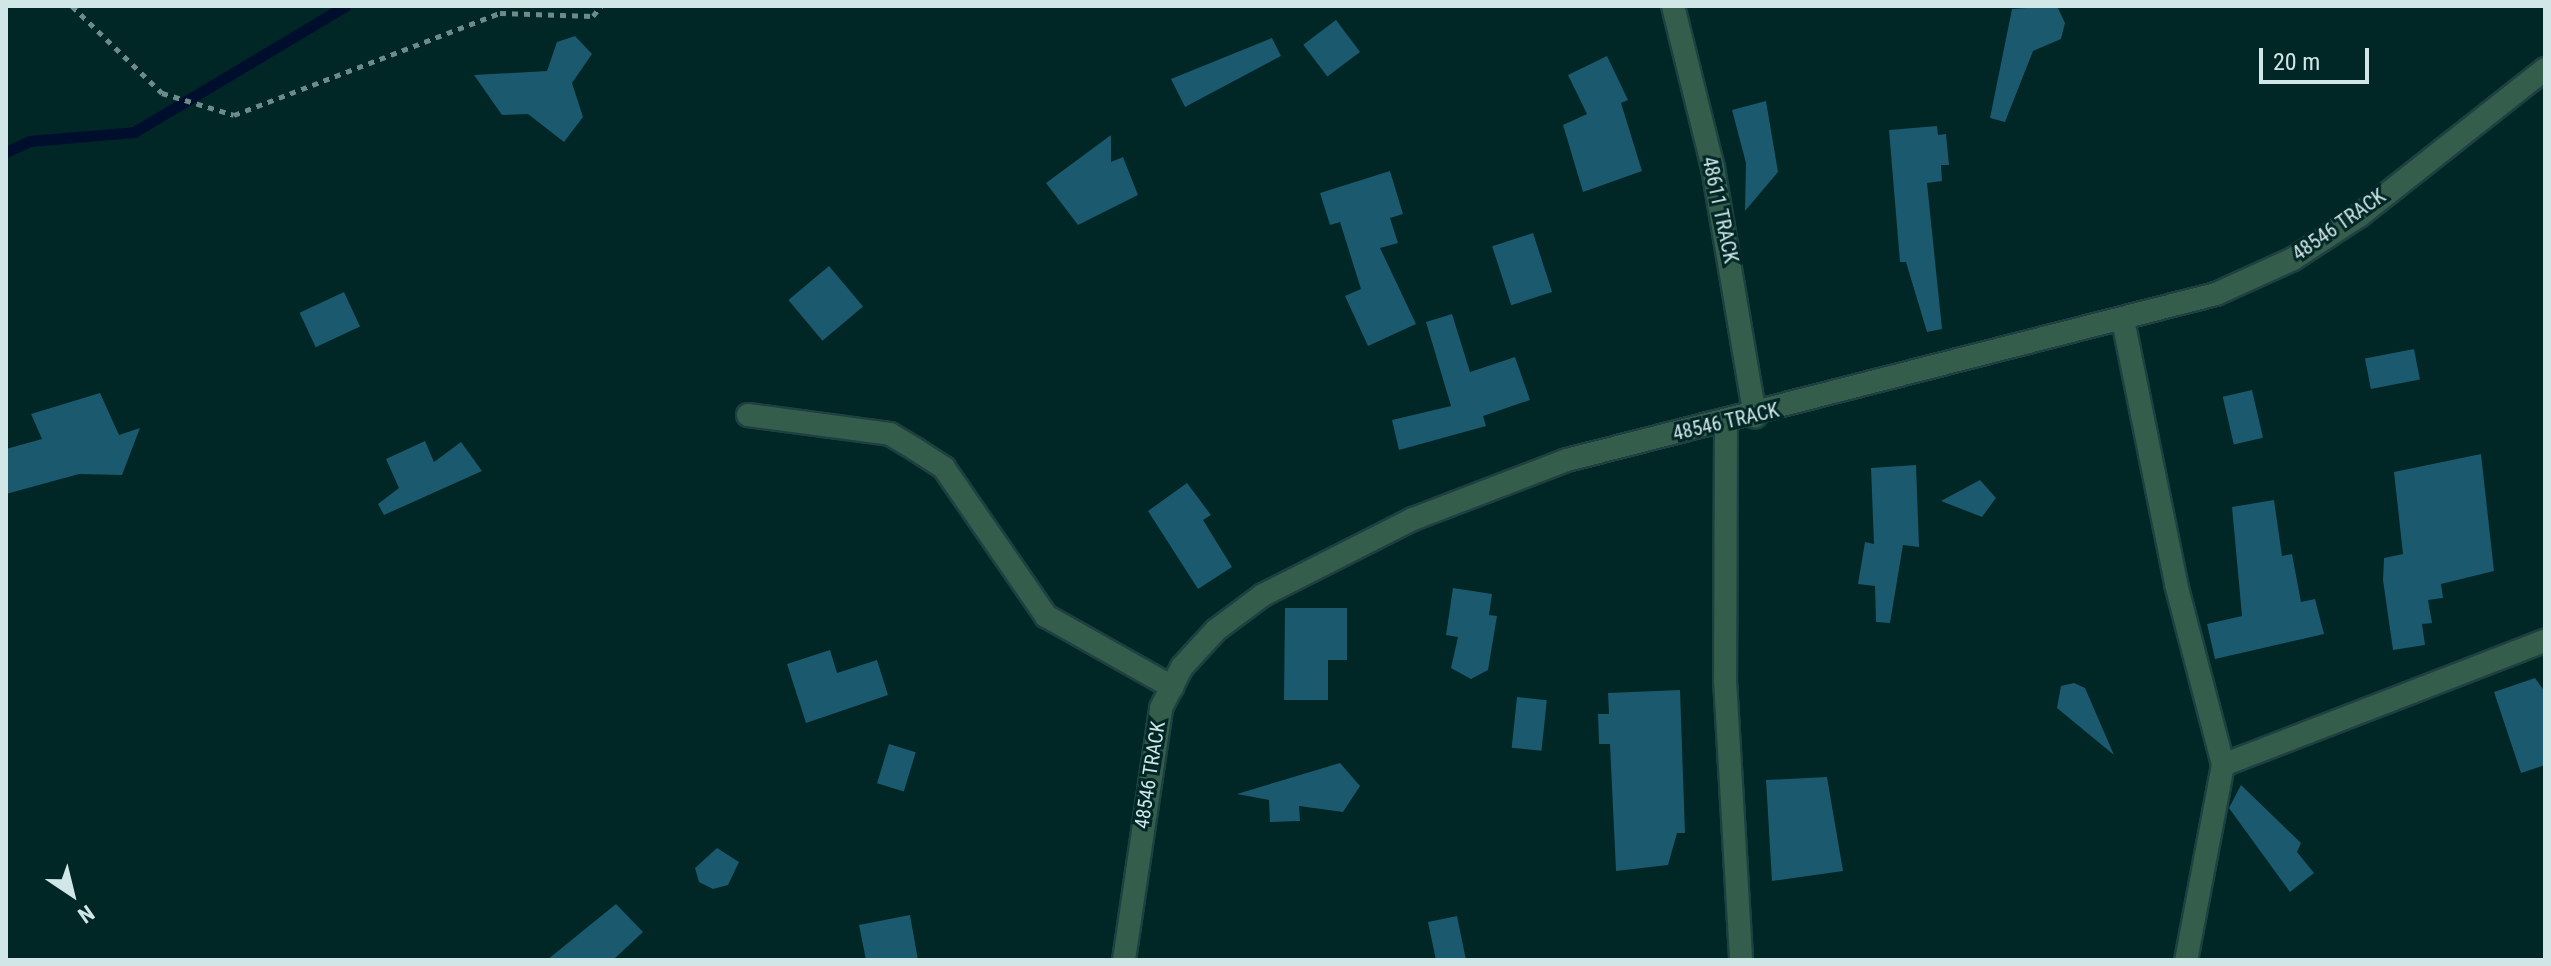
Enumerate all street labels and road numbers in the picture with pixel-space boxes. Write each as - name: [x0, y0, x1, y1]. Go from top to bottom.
- street label: 48611 TRACK: [1697, 154, 1743, 266]
- street label: 48546 TRACK: [2288, 184, 2390, 266]
- street label: 48546 TRACK: [1670, 398, 1782, 446]
- street label: 48546 TRACK: [1130, 719, 1170, 831]

